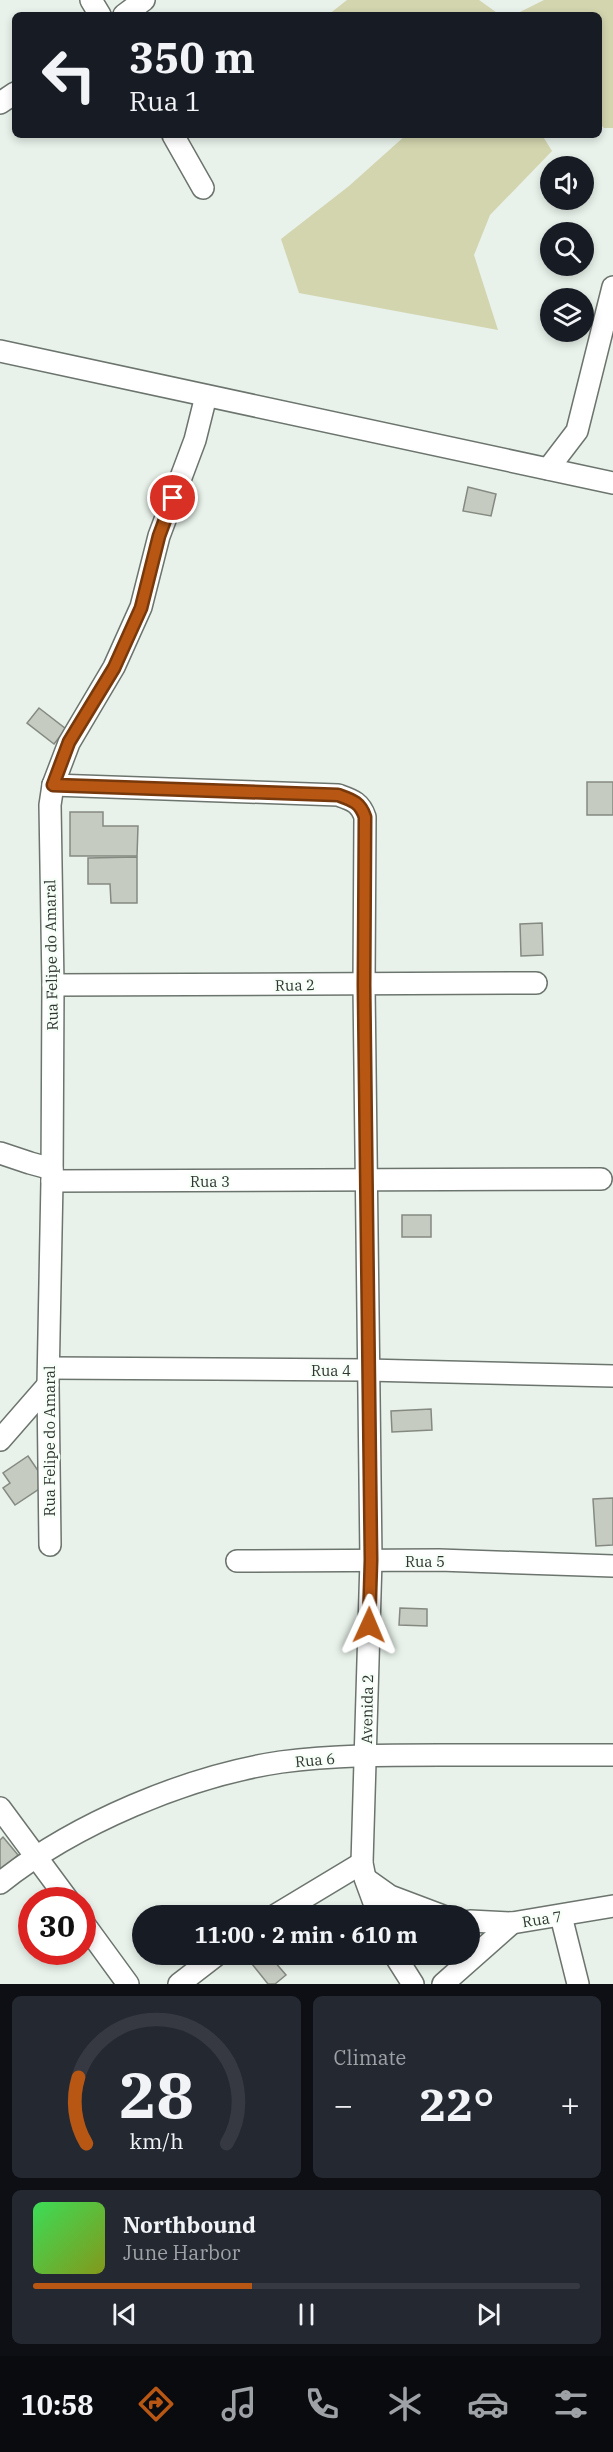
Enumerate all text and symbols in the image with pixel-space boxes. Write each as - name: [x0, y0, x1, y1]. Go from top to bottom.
- text: 350 m: [129, 30, 255, 85]
- icon: left: [30, 36, 108, 114]
- text: Rua 1: [129, 83, 201, 118]
- map controls: [540, 156, 594, 342]
- button: sound: [540, 156, 594, 210]
- button: search: [540, 222, 594, 276]
- button: layers: [540, 288, 594, 342]
- pin: [147, 472, 198, 523]
- icon: arrive: [156, 481, 189, 514]
- street label: Rua Felipe do Amaral: [40, 879, 62, 1031]
- street label: Rua 2: [275, 975, 315, 995]
- street label: Rua 3: [190, 1172, 230, 1191]
- street label: Rua 4: [311, 1361, 351, 1380]
- street label: Rua Felipe do Amaral: [40, 1365, 59, 1517]
- street label: Rua 5: [405, 1552, 445, 1571]
- position arrow: [337, 1593, 401, 1657]
- street label: Avenida 2: [357, 1674, 377, 1744]
- street label: Rua 6: [294, 1749, 336, 1771]
- speed limit sign: 30: [18, 1887, 96, 1965]
- street label: Rua 7: [521, 1906, 563, 1932]
- text: 11:00 · 2 min · 610 m: [194, 1920, 418, 1949]
- text: Climate: [334, 2044, 406, 2071]
- text: 28: [119, 2054, 194, 2135]
- text: 22°: [419, 2075, 494, 2133]
- text: −: [334, 2083, 353, 2126]
- text: +: [560, 2083, 580, 2126]
- text: km/h: [129, 2127, 183, 2155]
- text: Northbound: [123, 2210, 256, 2239]
- text: June Harbor: [123, 2239, 240, 2266]
- icon: previous: [108, 2298, 141, 2331]
- icon: pause: [290, 2298, 323, 2331]
- icon: next: [472, 2298, 505, 2331]
- icon: directions: [135, 2383, 177, 2425]
- icon: music: [218, 2383, 260, 2425]
- icon: phone: [301, 2383, 343, 2425]
- icon: climate: [384, 2383, 426, 2425]
- icon: car: [467, 2383, 509, 2425]
- icon: filters: [550, 2383, 592, 2425]
- text: 10:58: [21, 2387, 94, 2422]

